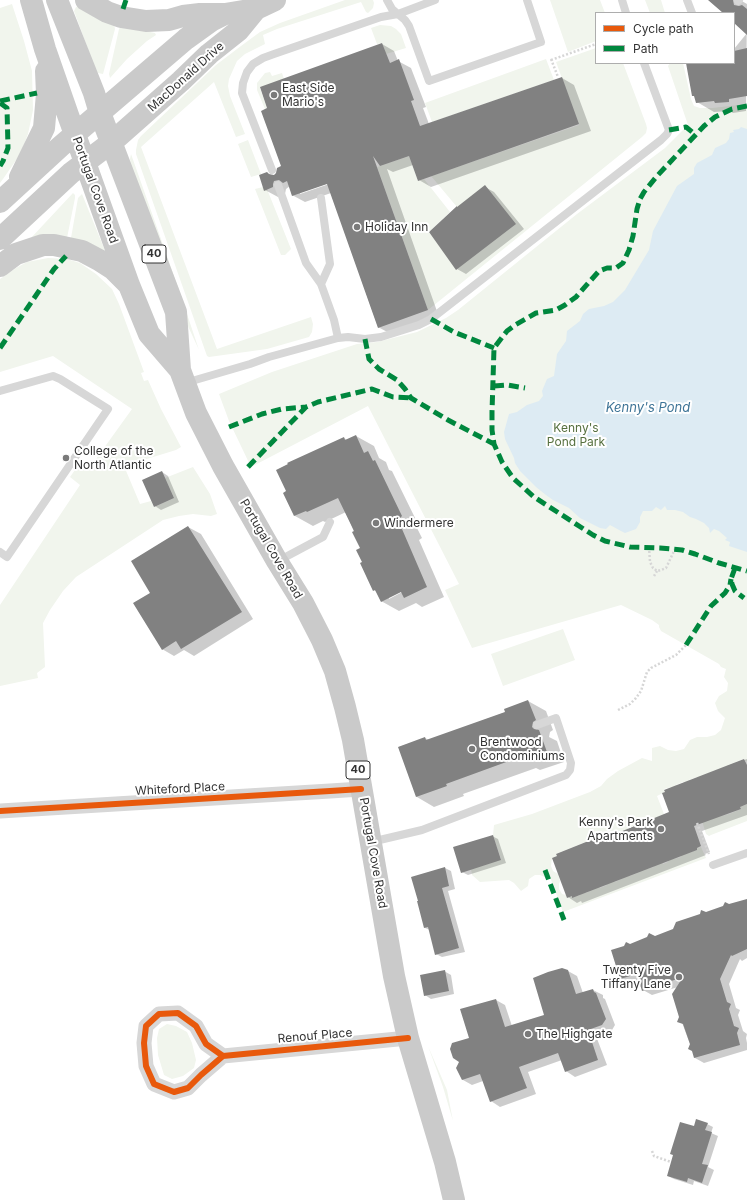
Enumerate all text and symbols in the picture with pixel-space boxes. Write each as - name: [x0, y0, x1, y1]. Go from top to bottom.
- legend: [595, 12, 735, 64]
- text: Cycle path: [633, 21, 694, 36]
- street label: MacDonald Drive: [145, 39, 227, 115]
- text: Path: [633, 41, 658, 56]
- place label: East Side Mario's: [282, 81, 335, 109]
- marker: East Side Mario's: [269, 90, 279, 100]
- street label: Portugal Cove Road: [69, 135, 121, 245]
- place label: Holiday Inn: [365, 220, 428, 234]
- marker: Holiday Inn: [352, 222, 362, 232]
- road number: 40: [142, 245, 166, 263]
- water label: Kenny's Pond: [606, 400, 690, 416]
- park label: Kenny's Pond Park: [547, 421, 605, 449]
- place label: College of the North Atlantic: [74, 444, 154, 472]
- marker: College of the North Atlantic: [61, 453, 71, 463]
- street label: Portugal Cove Road: [237, 497, 305, 601]
- place label: Windermere: [384, 516, 454, 530]
- marker: Windermere: [371, 518, 381, 528]
- place label: Brentwood Condominiums: [480, 735, 565, 763]
- marker: Brentwood Condominiums: [467, 744, 477, 754]
- road number: 40: [346, 761, 370, 779]
- street label: Whiteford Place: [135, 779, 225, 799]
- street label: Portugal Cove Road: [356, 796, 390, 910]
- place label: Kenny's Park Apartments: [579, 815, 653, 843]
- marker: Kenny's Park Apartments: [656, 824, 666, 834]
- place label: Twenty Five Tiffany Lane: [601, 963, 671, 991]
- marker: Twenty Five Tiffany Lane: [674, 972, 684, 982]
- street label: Renouf Place: [277, 1026, 353, 1046]
- place label: The Highgate: [536, 1027, 612, 1041]
- marker: The Highgate: [523, 1029, 533, 1039]

